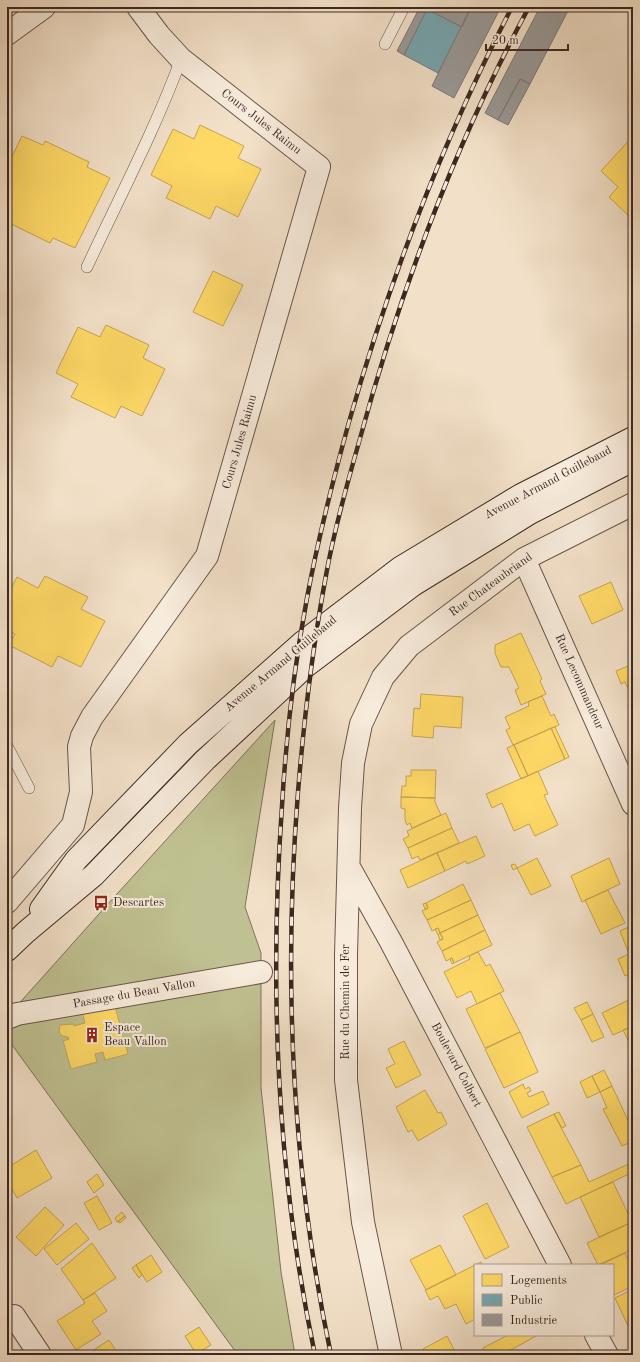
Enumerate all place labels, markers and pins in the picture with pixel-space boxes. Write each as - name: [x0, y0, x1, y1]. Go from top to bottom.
- bus stop icon: Descartes: [92, 894, 110, 912]
- place label: Descartes: [113, 897, 164, 909]
- place label: Espace Beau Vallon: [104, 1022, 167, 1048]
- building icon: Espace Beau Vallon: [83, 1026, 101, 1044]

